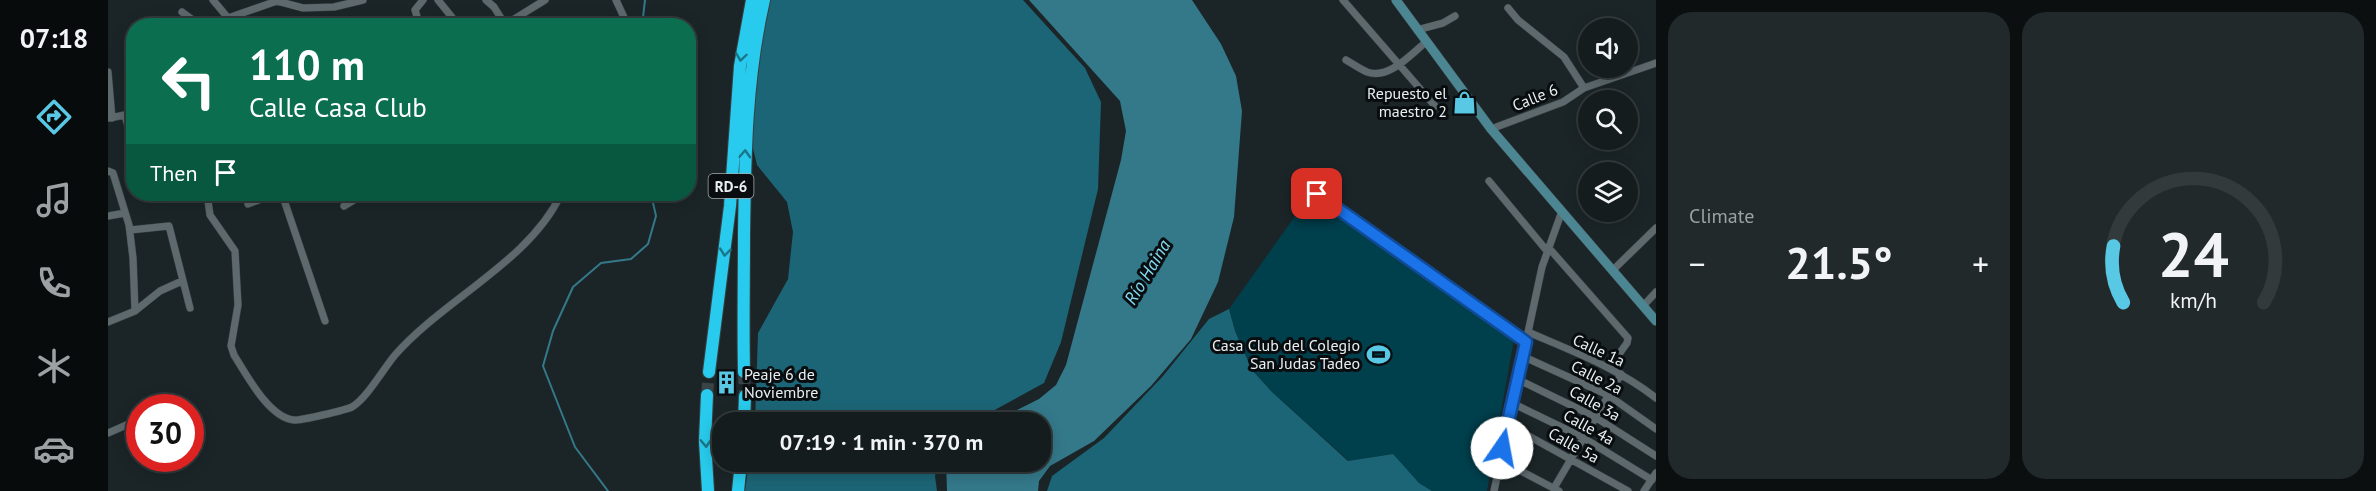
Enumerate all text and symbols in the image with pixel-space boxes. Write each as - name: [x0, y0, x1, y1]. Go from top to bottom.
- map controls: [1578, 18, 1638, 222]
- button: sound: [1578, 18, 1638, 78]
- text: 07:18: [20, 21, 88, 55]
- text: 110 m: [249, 37, 365, 92]
- icon: left: [150, 42, 228, 120]
- one-way arrow: [735, 53, 747, 62]
- street label: Calle 6: [1509, 79, 1561, 115]
- place label: Repuesto el maestro 2: [1367, 83, 1447, 121]
- shop icon: Repuesto el maestro 2: [1452, 89, 1478, 115]
- text: Calle Casa Club: [249, 90, 427, 124]
- button: search: [1578, 90, 1638, 150]
- icon: directions: [33, 96, 75, 138]
- one-way arrow: [738, 149, 751, 158]
- icon: arrive: [209, 156, 242, 189]
- text: Then: [150, 159, 197, 187]
- button: layers: [1578, 162, 1638, 222]
- pin: [1291, 168, 1342, 219]
- road number: RD-6: [708, 174, 754, 198]
- icon: arrive: [1300, 177, 1333, 210]
- icon: music: [33, 179, 75, 221]
- text: Climate: [1689, 203, 1755, 229]
- text: 24: [2158, 213, 2228, 294]
- text: 21.5°: [1785, 233, 1893, 291]
- water label: Río Haina: [1119, 235, 1175, 309]
- text: −: [1689, 242, 1706, 285]
- text: +: [1972, 242, 1989, 285]
- one-way arrow: [719, 247, 732, 256]
- icon: phone: [33, 262, 75, 304]
- text: km/h: [2169, 286, 2216, 314]
- street label: Calle 1a: [1570, 329, 1628, 371]
- place label: Casa Club del Colegio San Judas Tadeo: [1212, 335, 1360, 373]
- sports icon: Casa Club del Colegio San Judas Tadeo: [1365, 341, 1391, 367]
- icon: climate: [33, 345, 75, 387]
- street label: Calle 2a: [1568, 356, 1626, 398]
- place label: Peaje 6 de Noviembre: [744, 364, 818, 402]
- building icon: Peaje 6 de Noviembre: [713, 370, 739, 396]
- street label: Calle 3a: [1566, 381, 1624, 425]
- speed limit sign: 30: [126, 394, 204, 472]
- street label: Calle 4a: [1560, 405, 1618, 449]
- position arrow: [1470, 416, 1534, 480]
- street label: Calle 5a: [1545, 423, 1603, 467]
- icon: car: [33, 428, 75, 470]
- text: 07:19 · 1 min · 370 m: [780, 428, 983, 456]
- one-way arrow: [699, 439, 712, 448]

